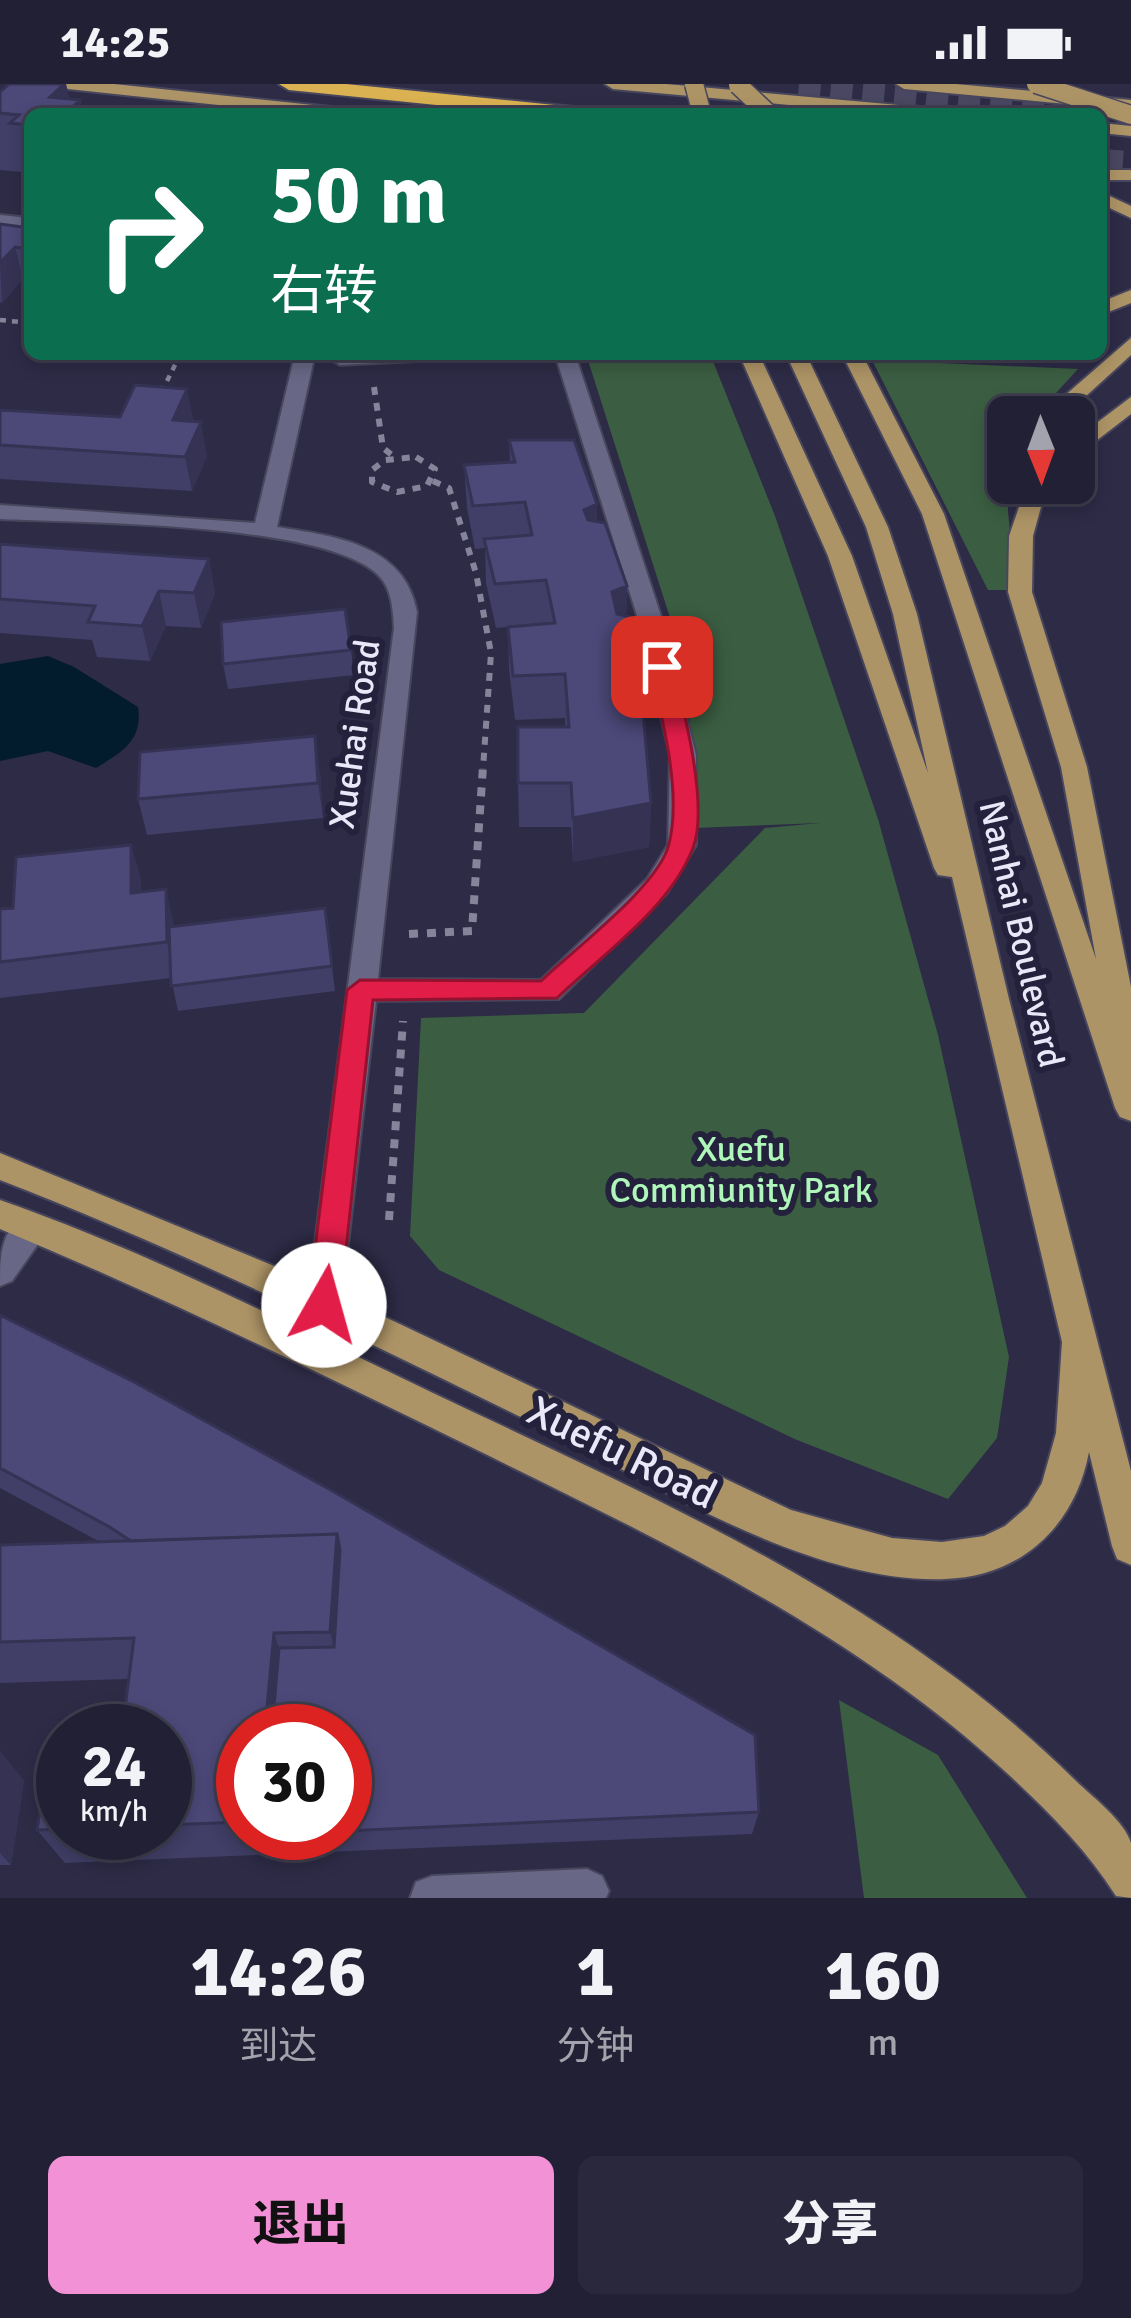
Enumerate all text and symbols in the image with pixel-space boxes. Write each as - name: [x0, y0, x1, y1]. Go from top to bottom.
- text: 14:25: [60, 15, 170, 70]
- text: 50 m: [270, 143, 447, 247]
- icon: right: [72, 156, 228, 312]
- text: 右转: [270, 258, 378, 325]
- north arrow: [987, 396, 1095, 504]
- map controls: [987, 396, 1095, 504]
- pin: [611, 616, 713, 718]
- icon: arrive: [629, 634, 695, 700]
- street label: Xuehai Road: [319, 636, 391, 832]
- street label: Nanhai Boulevard: [968, 796, 1074, 1072]
- park label: Xuefu Commiunity Park: [610, 1127, 872, 1213]
- position arrow: [261, 1242, 387, 1368]
- street label: Xuefu Road: [519, 1385, 725, 1521]
- speed limit sign: 30: [216, 1704, 372, 1860]
- text: 24: [82, 1730, 146, 1804]
- text: km/h: [80, 1793, 148, 1830]
- text: 14:26: [190, 1927, 367, 2016]
- text: 1: [576, 1927, 615, 2016]
- text: 160: [824, 1931, 941, 2020]
- text: m: [867, 2018, 898, 2066]
- text: 到达: [239, 2022, 317, 2070]
- text: 分钟: [557, 2022, 635, 2070]
- button: 退出: [48, 2156, 554, 2294]
- button: 分享: [578, 2156, 1083, 2294]

